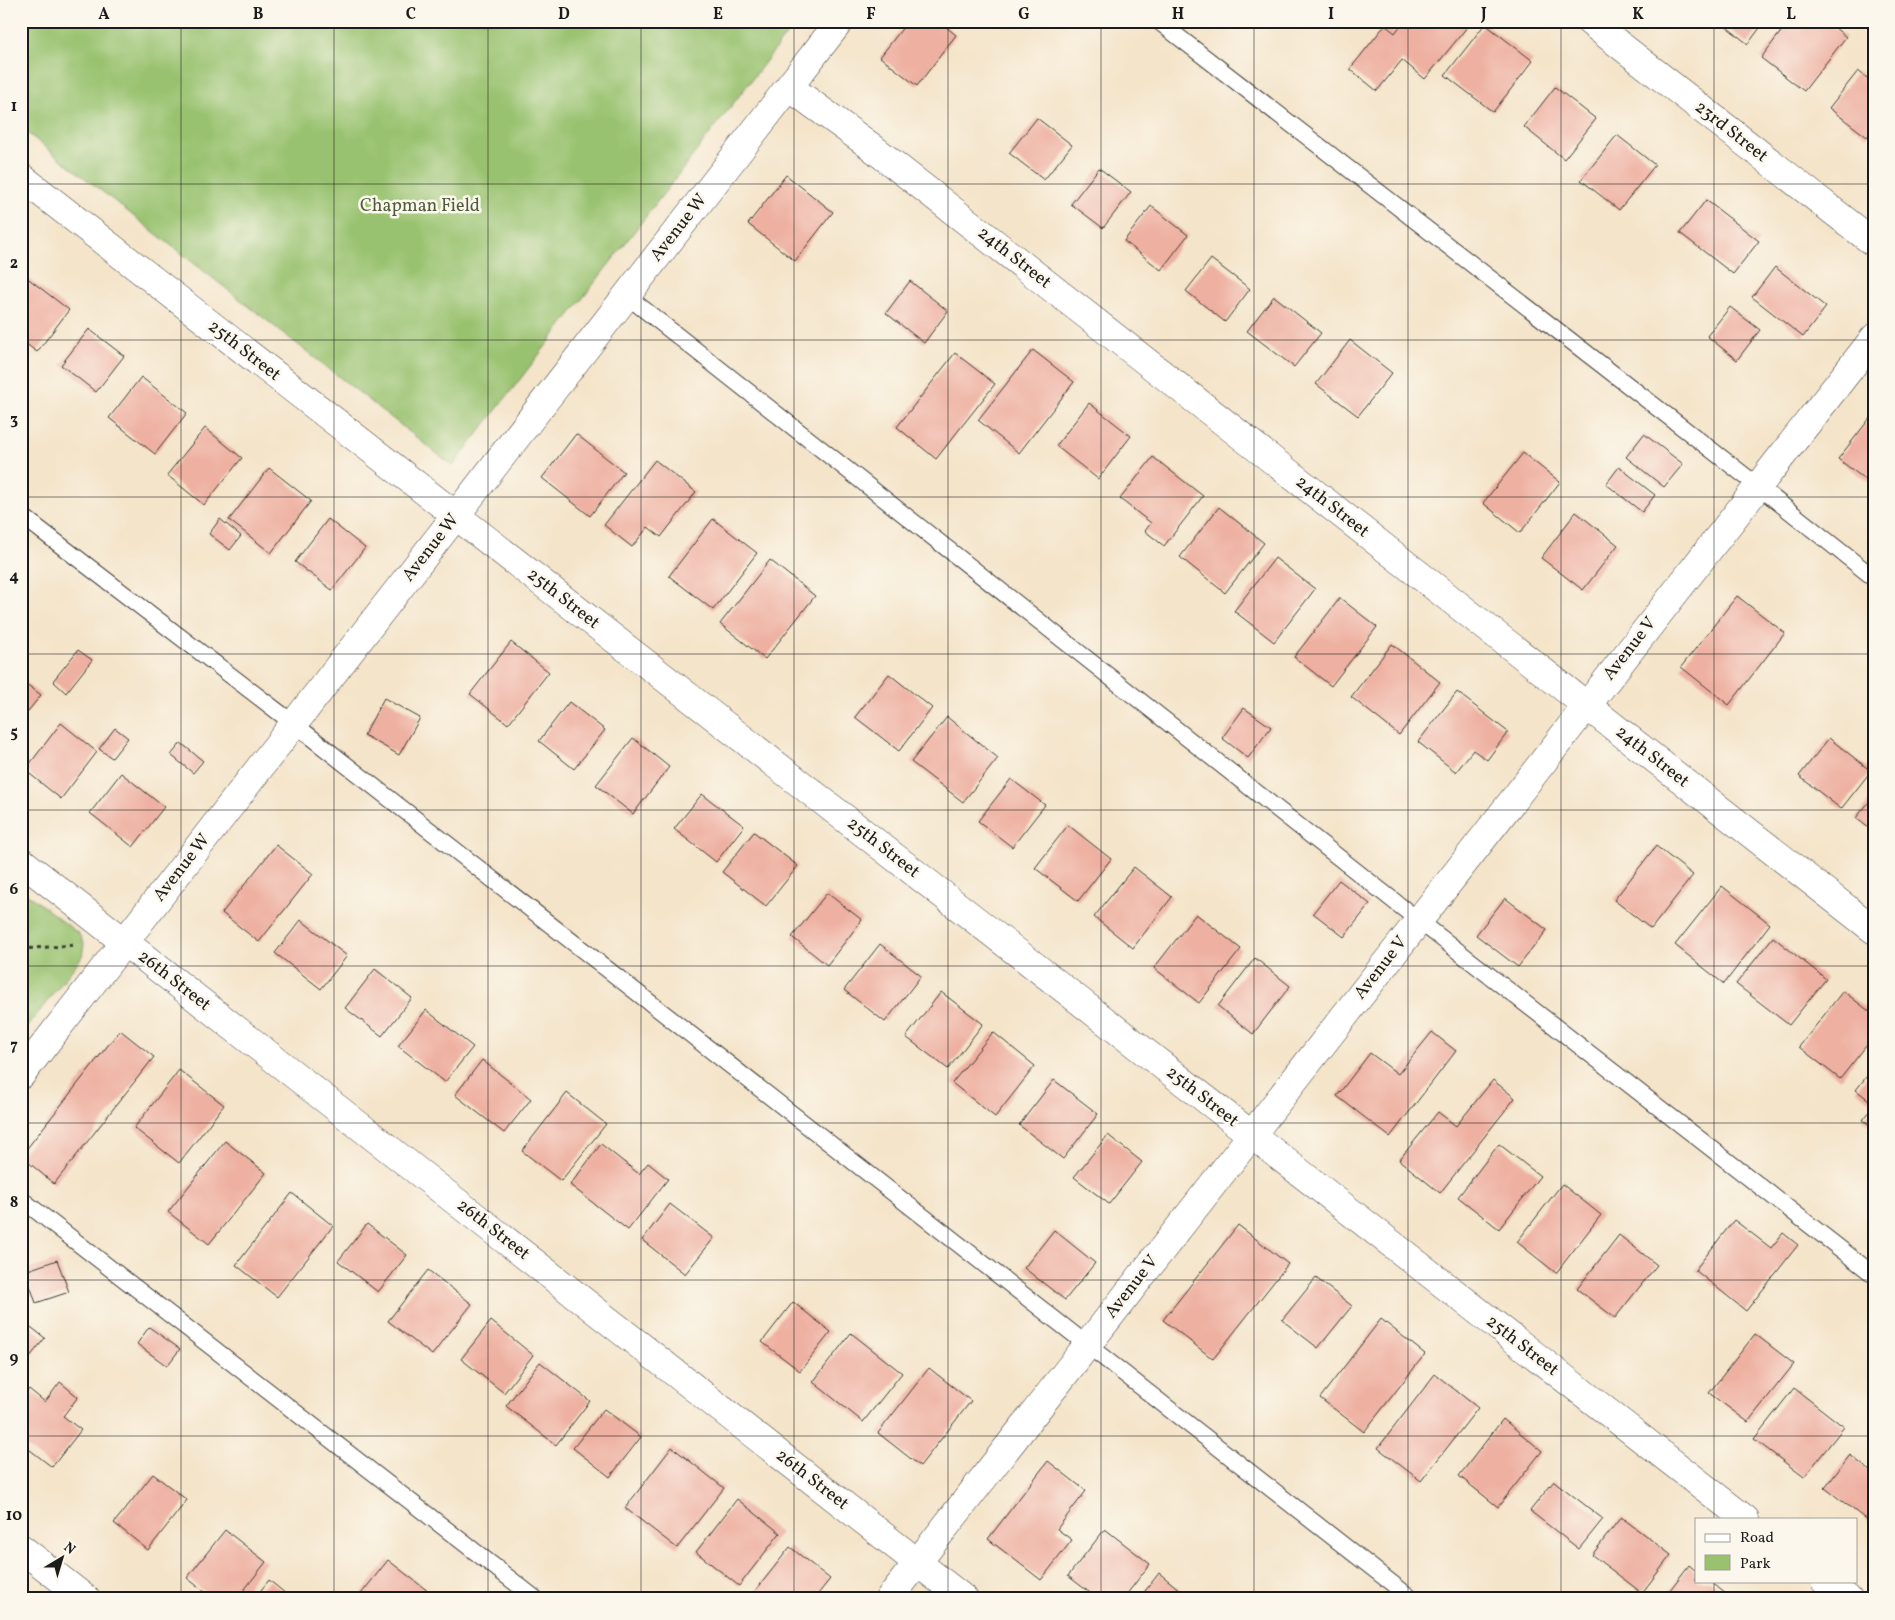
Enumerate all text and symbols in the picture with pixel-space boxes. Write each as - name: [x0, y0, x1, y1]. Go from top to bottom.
- text: A: [98, 4, 110, 26]
- text: B: [253, 4, 264, 26]
- text: C: [406, 4, 416, 26]
- text: D: [558, 4, 570, 26]
- text: E: [713, 4, 723, 26]
- text: F: [866, 4, 876, 26]
- text: G: [1018, 4, 1030, 26]
- text: H: [1172, 4, 1184, 26]
- text: I: [1328, 4, 1334, 26]
- text: J: [1480, 4, 1487, 26]
- text: K: [1632, 4, 1644, 26]
- text: L: [1786, 4, 1796, 26]
- street label: 23rd Street: [1689, 95, 1773, 169]
- text: 1: [11, 96, 17, 118]
- street label: Avenue W: [645, 189, 713, 267]
- park label: Chapman Field: [360, 194, 480, 219]
- street label: 24th Street: [972, 221, 1056, 295]
- text: 2: [10, 253, 18, 275]
- street label: 25th Street: [202, 315, 286, 387]
- text: 3: [10, 409, 18, 431]
- street label: 24th Street: [1290, 470, 1374, 544]
- street label: Avenue W: [397, 509, 465, 587]
- street label: 25th Street: [521, 563, 605, 635]
- text: 4: [9, 566, 19, 588]
- street label: Avenue V: [1597, 612, 1663, 686]
- street label: 24th Street: [1610, 720, 1694, 794]
- text: 5: [10, 722, 18, 744]
- street label: 25th Street: [841, 812, 925, 884]
- street label: Avenue W: [148, 829, 216, 907]
- text: 6: [10, 879, 19, 901]
- street label: Avenue V: [1348, 931, 1414, 1005]
- street label: 26th Street: [132, 944, 216, 1018]
- text: 7: [10, 1035, 18, 1057]
- street label: 25th Street: [1160, 1061, 1244, 1133]
- text: 8: [10, 1192, 18, 1214]
- street label: 26th Street: [451, 1193, 535, 1267]
- street label: Avenue V: [1099, 1250, 1165, 1324]
- street label: 25th Street: [1480, 1310, 1564, 1382]
- text: 9: [10, 1348, 19, 1370]
- street label: 26th Street: [770, 1443, 854, 1517]
- text: 10: [6, 1505, 22, 1527]
- legend: [1695, 1518, 1858, 1582]
- text: Road: [1740, 1528, 1774, 1549]
- north arrow: [38, 1532, 88, 1582]
- text: N: [59, 1538, 79, 1560]
- text: Park: [1740, 1554, 1771, 1575]

